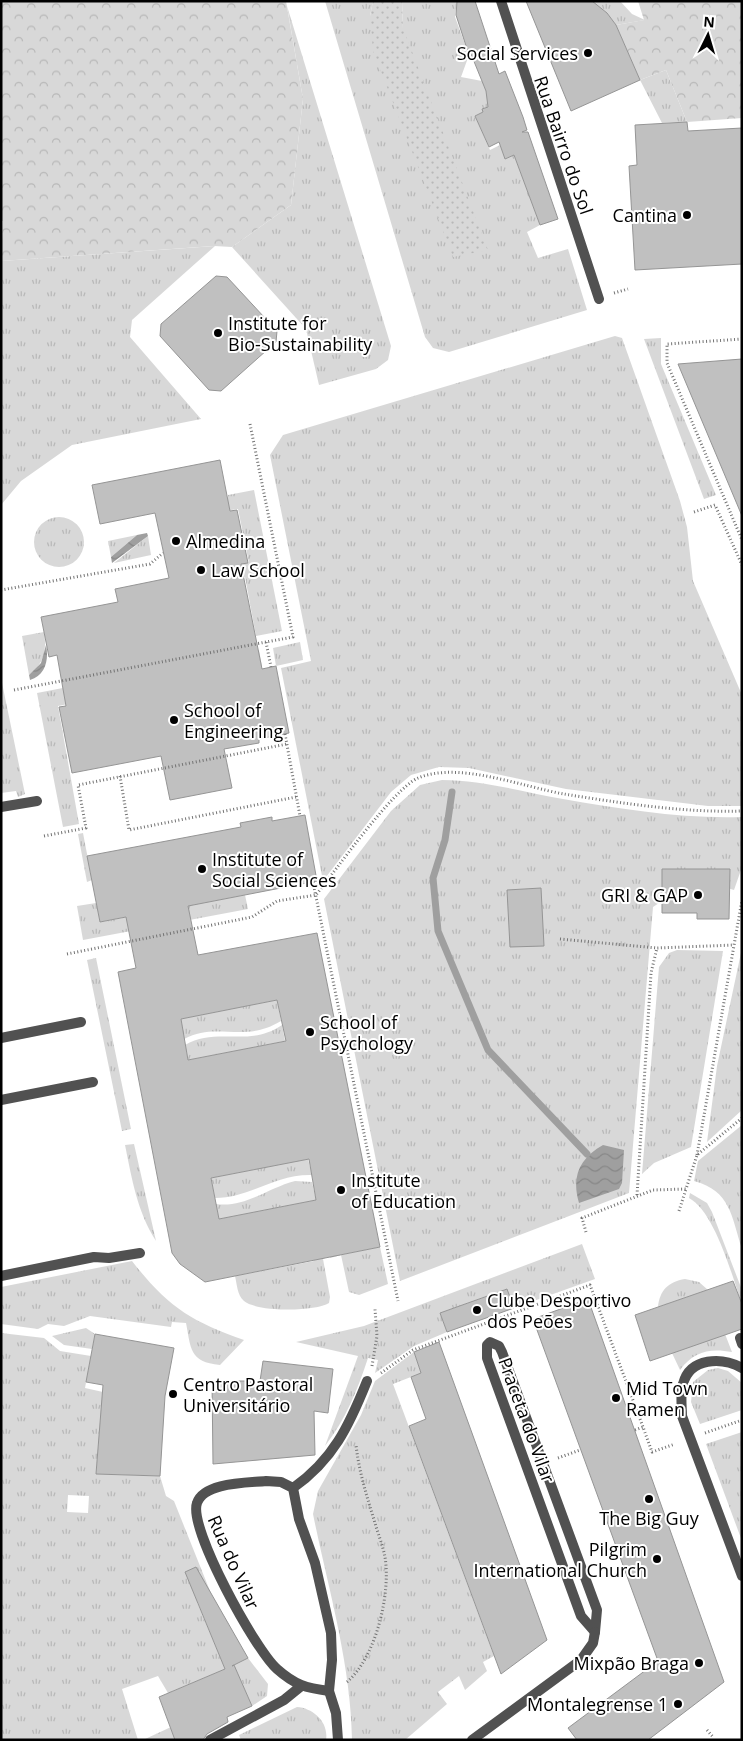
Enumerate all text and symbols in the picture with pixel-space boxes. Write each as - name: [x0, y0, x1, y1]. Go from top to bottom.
- north arrow: [683, 10, 733, 60]
- text: N: [703, 12, 716, 32]
- place label: Social Services: [457, 41, 578, 65]
- marker: Social Services: [582, 47, 594, 59]
- street label: Rua Bairro do Sol: [529, 73, 599, 217]
- place label: Cantina: [613, 203, 677, 227]
- marker: Cantina: [681, 209, 693, 221]
- place label: Institute for Bio-Sustainability: [228, 311, 373, 356]
- marker: Institute for Bio-Sustainability: [212, 327, 224, 339]
- place label: Almedina: [186, 529, 265, 553]
- marker: Almedina: [170, 535, 182, 547]
- place label: Law School: [211, 558, 305, 582]
- marker: Law School: [195, 564, 207, 576]
- place label: School of Engineering: [184, 698, 284, 743]
- marker: School of Engineering: [168, 714, 180, 726]
- place label: Institute of Social Sciences: [212, 847, 337, 892]
- marker: Institute of Social Sciences: [196, 863, 208, 875]
- place label: GRI & GAP: [601, 883, 688, 907]
- marker: GRI & GAP: [692, 889, 704, 901]
- place label: School of Psychology: [320, 1010, 414, 1055]
- marker: School of Psychology: [304, 1026, 316, 1038]
- place label: Institute of Education: [351, 1168, 456, 1213]
- marker: Institute of Education: [335, 1184, 347, 1196]
- place label: Clube Desportivo dos Peões: [487, 1288, 631, 1333]
- marker: Clube Desportivo dos Peões: [471, 1304, 483, 1316]
- street label: Praceta do Vilar: [493, 1354, 561, 1487]
- place label: Centro Pastoral Universitário: [183, 1372, 313, 1417]
- place label: Mid Town Ramen: [626, 1376, 708, 1421]
- marker: Centro Pastoral Universitário: [167, 1388, 179, 1400]
- marker: Mid Town Ramen: [610, 1392, 622, 1404]
- marker: The Big Guy: [643, 1493, 655, 1505]
- place label: The Big Guy: [599, 1506, 700, 1530]
- street label: Rua do Vilar: [203, 1511, 266, 1613]
- place label: Pilgrim International Church: [474, 1537, 647, 1582]
- marker: Pilgrim International Church: [651, 1553, 663, 1565]
- place label: Mixpão Braga: [574, 1651, 689, 1675]
- marker: Mixpão Braga: [693, 1657, 705, 1669]
- place label: Montalegrense 1: [527, 1692, 668, 1716]
- marker: Montalegrense 1: [672, 1698, 684, 1710]

